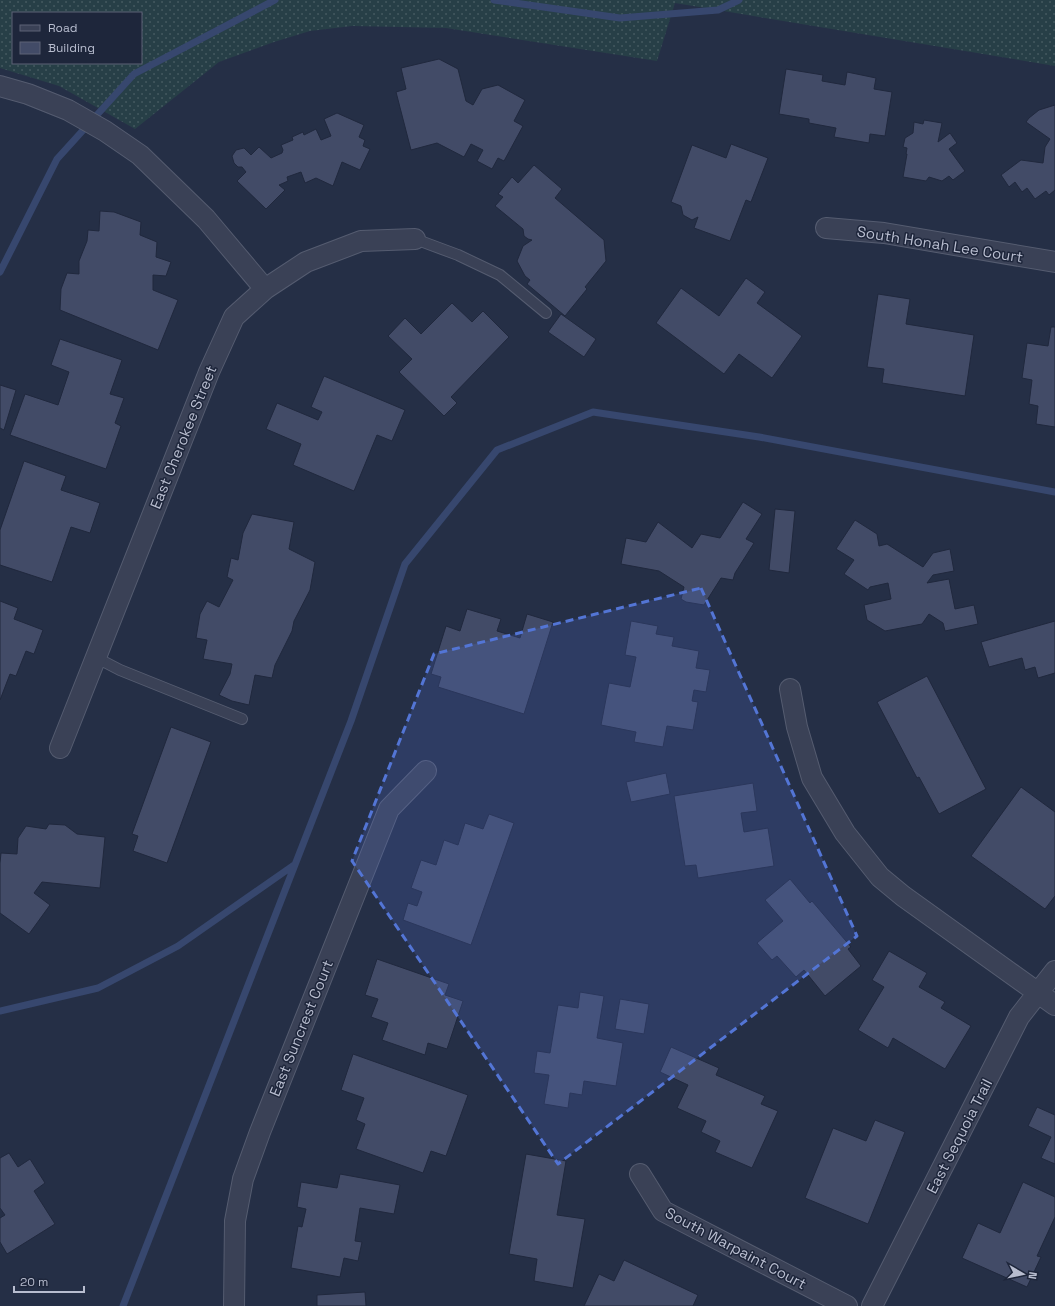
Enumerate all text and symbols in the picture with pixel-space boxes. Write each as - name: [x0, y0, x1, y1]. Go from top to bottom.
- legend: [12, 12, 142, 64]
- text: Road: [48, 20, 77, 36]
- text: Building: [48, 40, 95, 56]
- street label: South Honah Lee Court: [856, 221, 1025, 267]
- street label: East Cherokee Street: [146, 362, 221, 511]
- street label: East Suncrest Court: [265, 957, 337, 1099]
- street label: East Sequoia Trail: [922, 1075, 996, 1197]
- street label: South Warpaint Court: [662, 1203, 810, 1293]
- north arrow: [1003, 1254, 1043, 1294]
- scale bar: [14, 1268, 84, 1294]
- text: N: [1025, 1271, 1040, 1280]
- text: 20 m: [20, 1274, 48, 1290]

